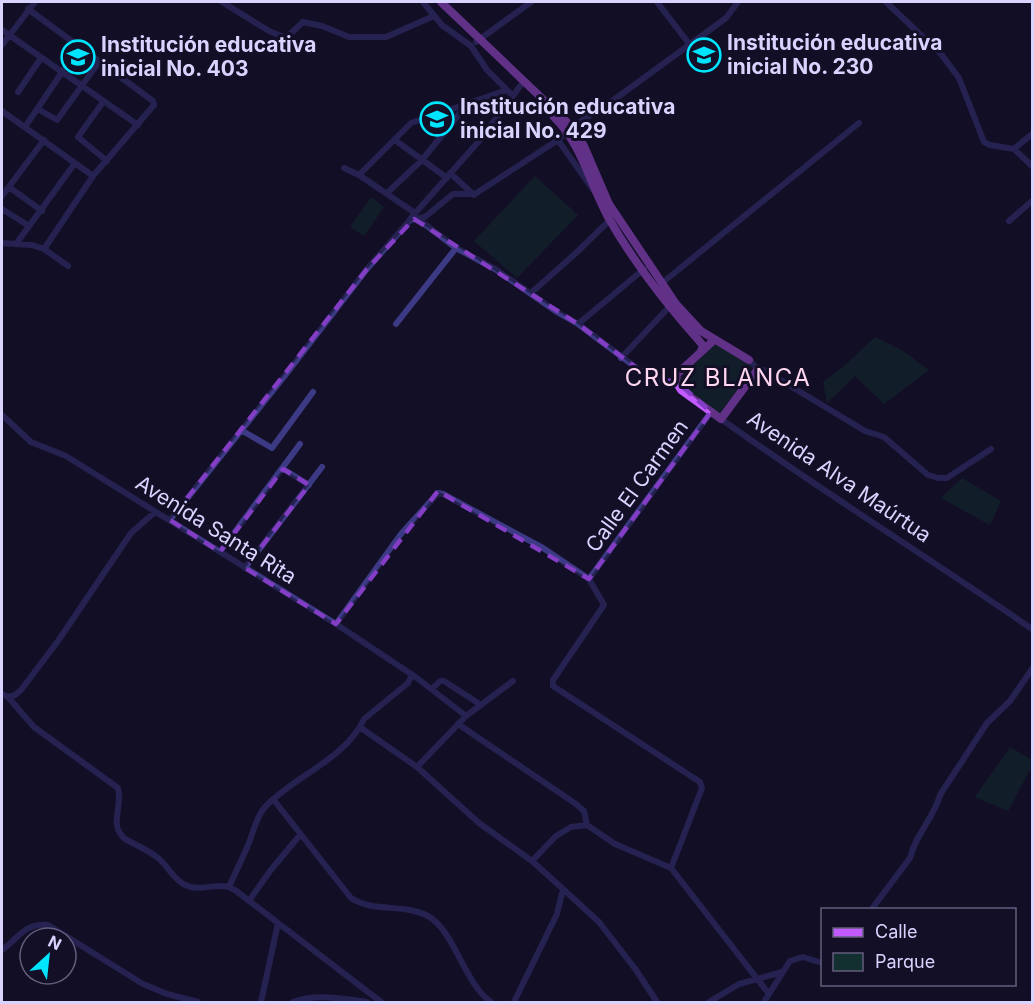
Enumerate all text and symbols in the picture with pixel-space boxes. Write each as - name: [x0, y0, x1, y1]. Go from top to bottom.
- place label: Institución educativa inicial No. 230: [727, 30, 942, 79]
- place label: Institución educativa inicial No. 403: [101, 32, 316, 81]
- school or university icon: Institución educativa inicial No. 230: [686, 37, 722, 73]
- school or university icon: Institución educativa inicial No. 403: [60, 39, 96, 75]
- place label: Institución educativa inicial No. 429: [460, 94, 675, 143]
- school or university icon: Institución educativa inicial No. 429: [419, 101, 455, 137]
- district label: CRUZ BLANCA: [625, 363, 811, 392]
- street label: Avenida Alva Maúrtua: [743, 406, 936, 547]
- street label: Calle El Carmen: [580, 415, 693, 557]
- street label: Avenida Santa Rita: [131, 470, 301, 589]
- legend: [821, 908, 1016, 986]
- text: Calle: [875, 921, 917, 942]
- north arrow: [18, 926, 78, 986]
- text: N: [45, 931, 65, 954]
- text: Parque: [875, 951, 935, 972]

